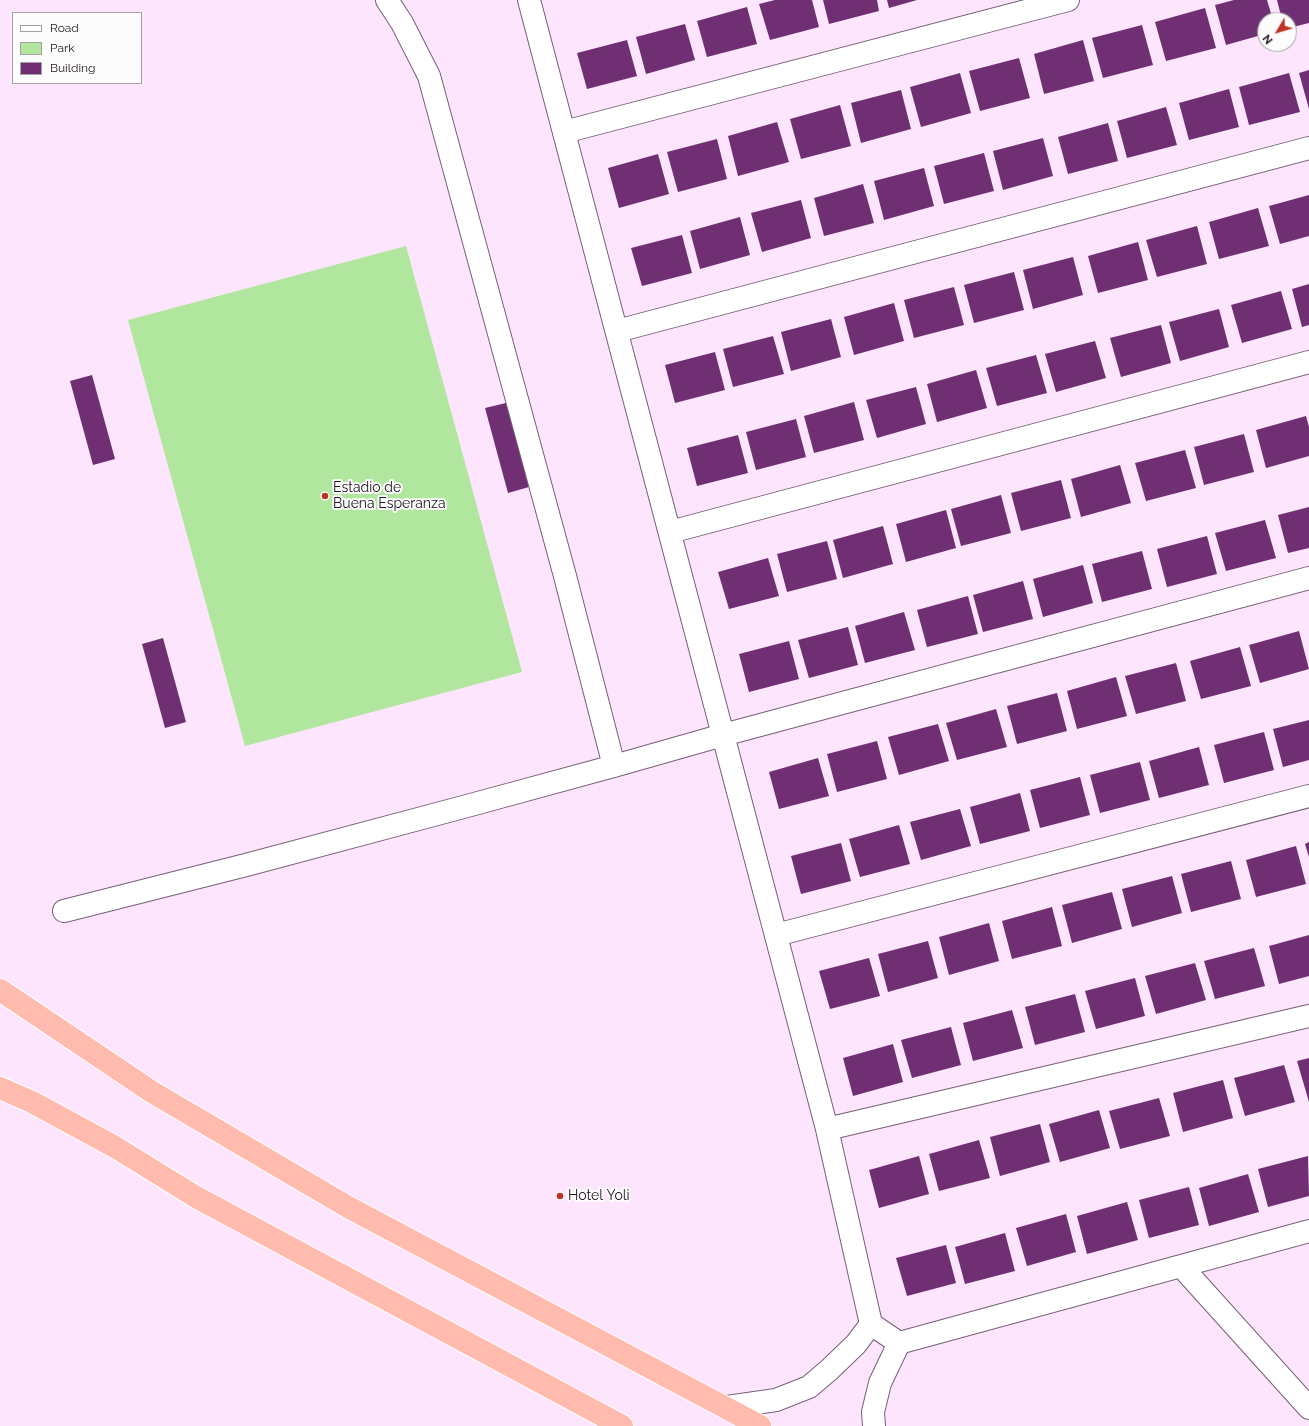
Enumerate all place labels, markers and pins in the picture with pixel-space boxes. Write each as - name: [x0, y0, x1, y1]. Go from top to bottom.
- place label: Estadio de Buena Esperanza: [333, 480, 446, 512]
- marker: Estadio de Buena Esperanza: [320, 491, 330, 501]
- place label: Hotel Yoli: [568, 1188, 630, 1204]
- marker: Hotel Yoli: [555, 1191, 565, 1201]

